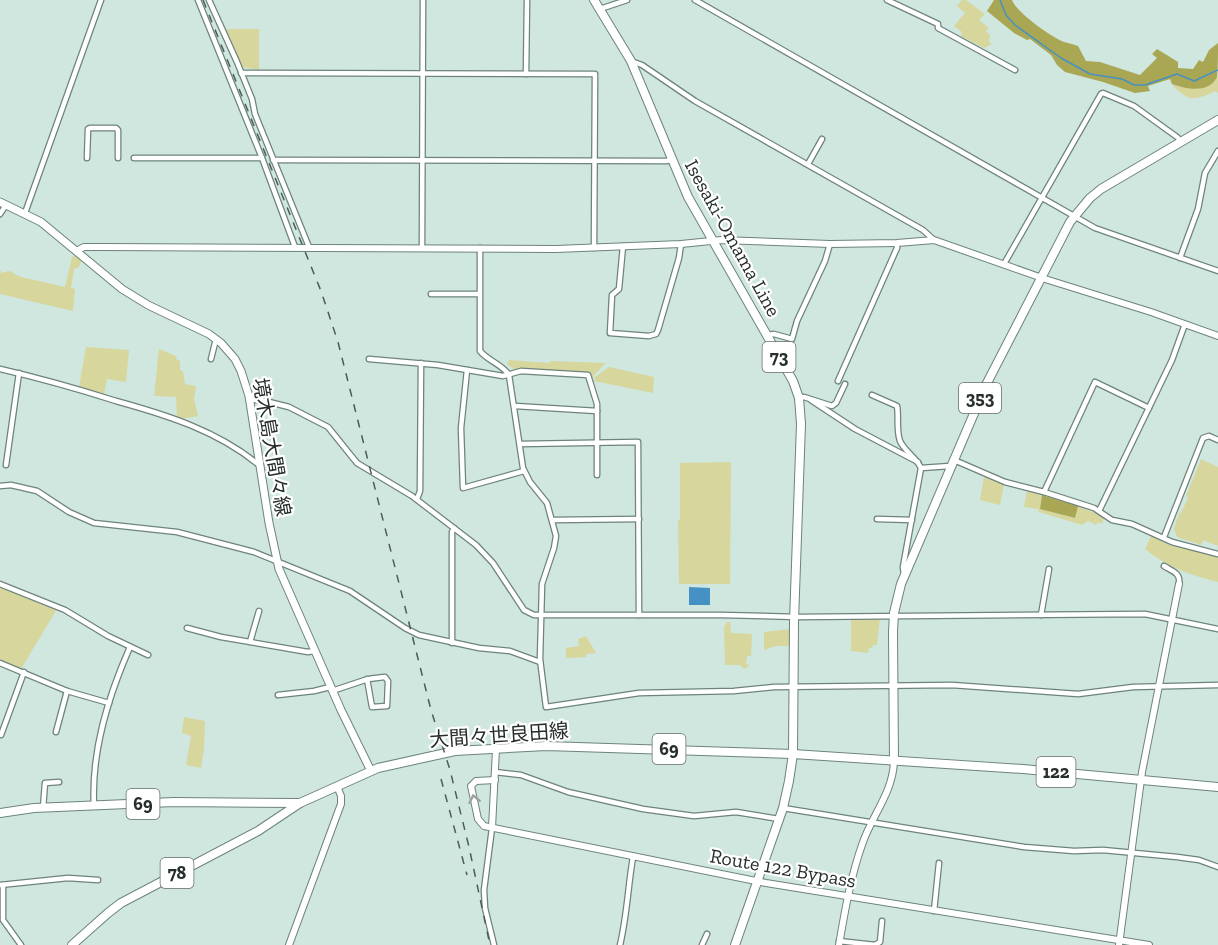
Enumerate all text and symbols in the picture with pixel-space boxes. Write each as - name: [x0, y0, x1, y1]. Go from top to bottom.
- street label: Isesaki-Omama Line: [680, 155, 786, 321]
- road number: 73: [762, 342, 796, 372]
- street label: 境木島大間々線: [248, 376, 296, 518]
- road number: 353: [959, 383, 1001, 413]
- street label: 大間々世良田線: [428, 718, 570, 752]
- road number: 69: [652, 734, 686, 764]
- road number: 122: [1036, 757, 1076, 787]
- road number: 69: [126, 789, 160, 819]
- one-way arrow: [468, 794, 481, 804]
- street label: Route 122 Bypass: [708, 843, 858, 893]
- road number: 78: [160, 858, 194, 888]

